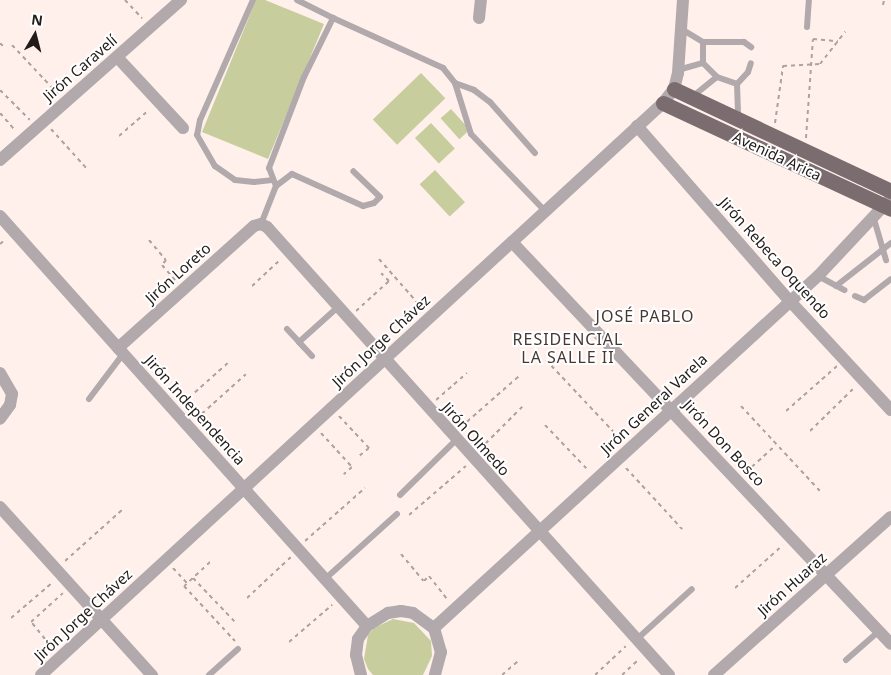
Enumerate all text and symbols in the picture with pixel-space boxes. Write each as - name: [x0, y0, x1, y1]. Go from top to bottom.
- text: N: [30, 9, 44, 30]
- north arrow: [10, 10, 60, 60]
- street label: Jirón Caravelí: [39, 31, 121, 105]
- street label: Avenida Arica: [730, 128, 824, 184]
- street label: Jirón Rebeca Oquendo: [716, 194, 834, 322]
- street label: Jirón Loreto: [142, 239, 214, 307]
- street label: Jirón Jorge Chávez: [328, 291, 434, 391]
- district label: JOSÉ PABLO: [594, 306, 696, 326]
- district label: RESIDENCIAL LA SALLE II: [511, 329, 625, 367]
- street label: Jirón General Varela: [597, 350, 711, 458]
- street label: Jirón Independencia: [141, 351, 249, 469]
- street label: Jirón Don Bosco: [679, 396, 769, 490]
- street label: Jirón Olmedo: [438, 399, 514, 479]
- street label: Jirón Huaraz: [754, 548, 830, 620]
- street label: Jirón Jorge Chávez: [30, 565, 136, 665]

